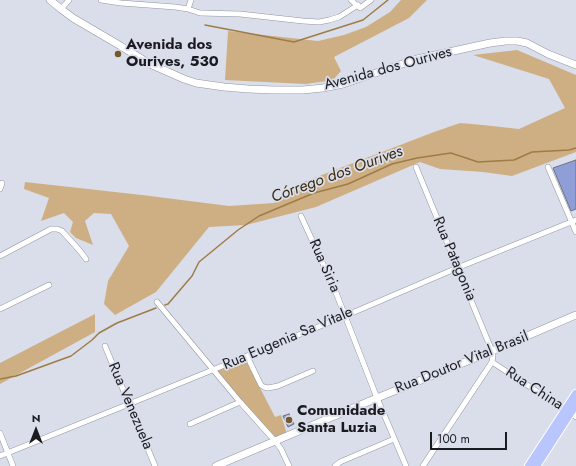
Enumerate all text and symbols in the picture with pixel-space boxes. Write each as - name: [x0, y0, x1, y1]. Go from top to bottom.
- place label: Avenida dos Ourives, 530: [126, 36, 219, 71]
- street label: Avenida dos Ourives: [322, 43, 454, 95]
- marker: Avenida dos Ourives, 530: [113, 49, 123, 59]
- water label: Córrego dos Ourives: [269, 142, 405, 208]
- street label: Rua Patagonia: [428, 214, 480, 304]
- street label: Rua Siria: [304, 237, 344, 295]
- street label: Rua Eugenia Sa Vitale: [220, 303, 356, 375]
- street label: Rua Doutor Vital Brasil: [393, 328, 531, 398]
- street label: Rua Venezuela: [104, 360, 156, 452]
- street label: Rua China: [502, 364, 566, 414]
- place label: Comunidade Santa Luzia: [297, 402, 385, 437]
- north arrow: [16, 410, 56, 450]
- text: N: [32, 410, 40, 426]
- marker: Comunidade Santa Luzia: [284, 415, 294, 425]
- scale bar: [432, 424, 509, 450]
- text: 100 m: [437, 430, 470, 448]

